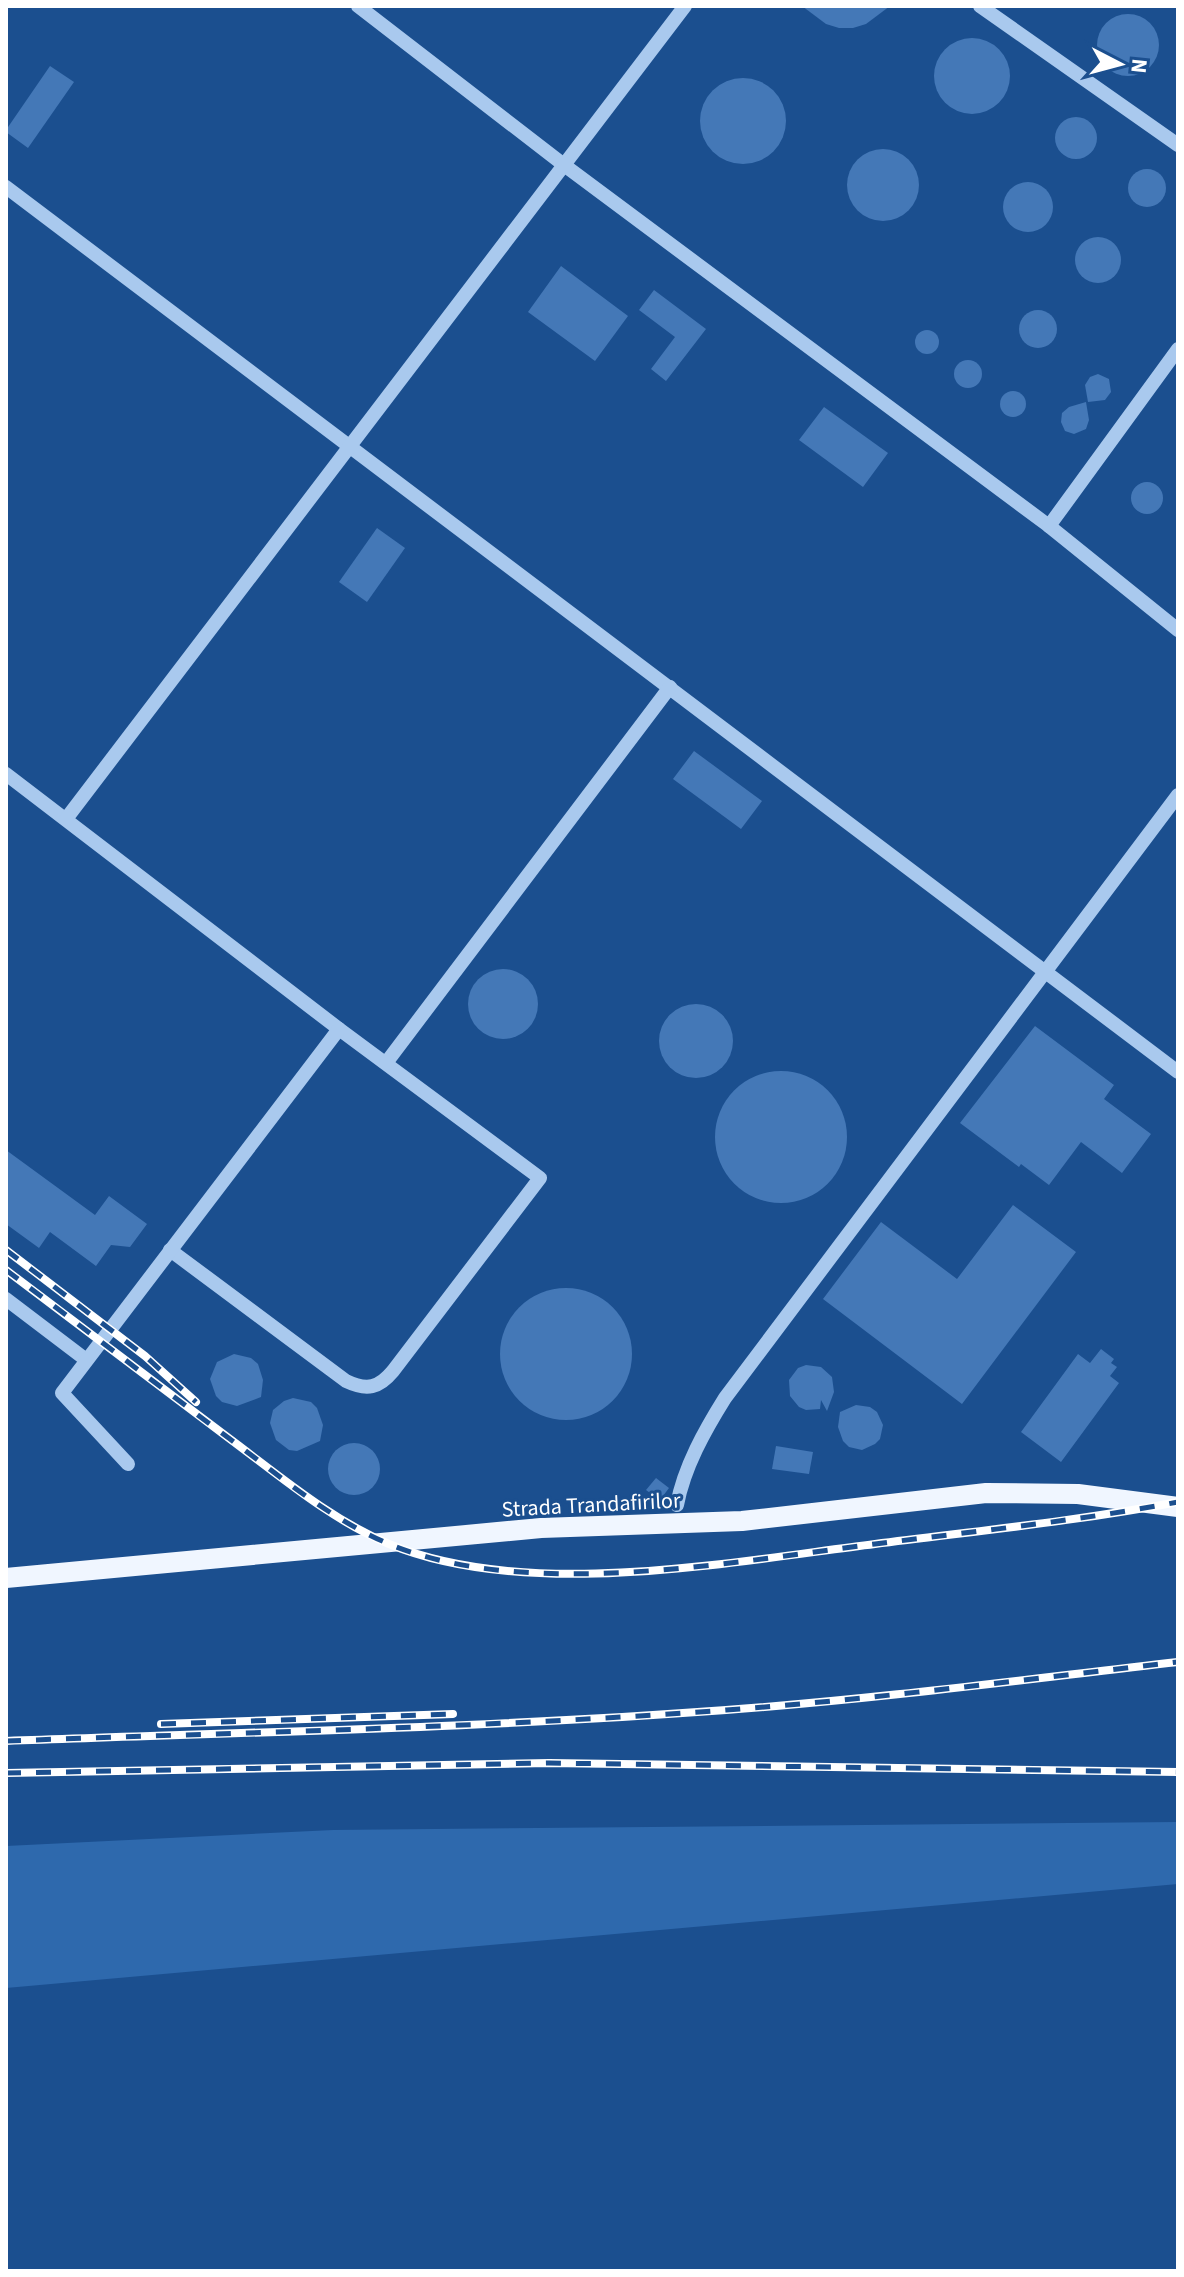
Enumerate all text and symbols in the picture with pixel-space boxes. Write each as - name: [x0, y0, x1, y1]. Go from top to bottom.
- north arrow: [1080, 24, 1160, 104]
- text: N: [1122, 57, 1156, 75]
- street label: Strada Trandafirilor: [501, 1484, 682, 1526]

